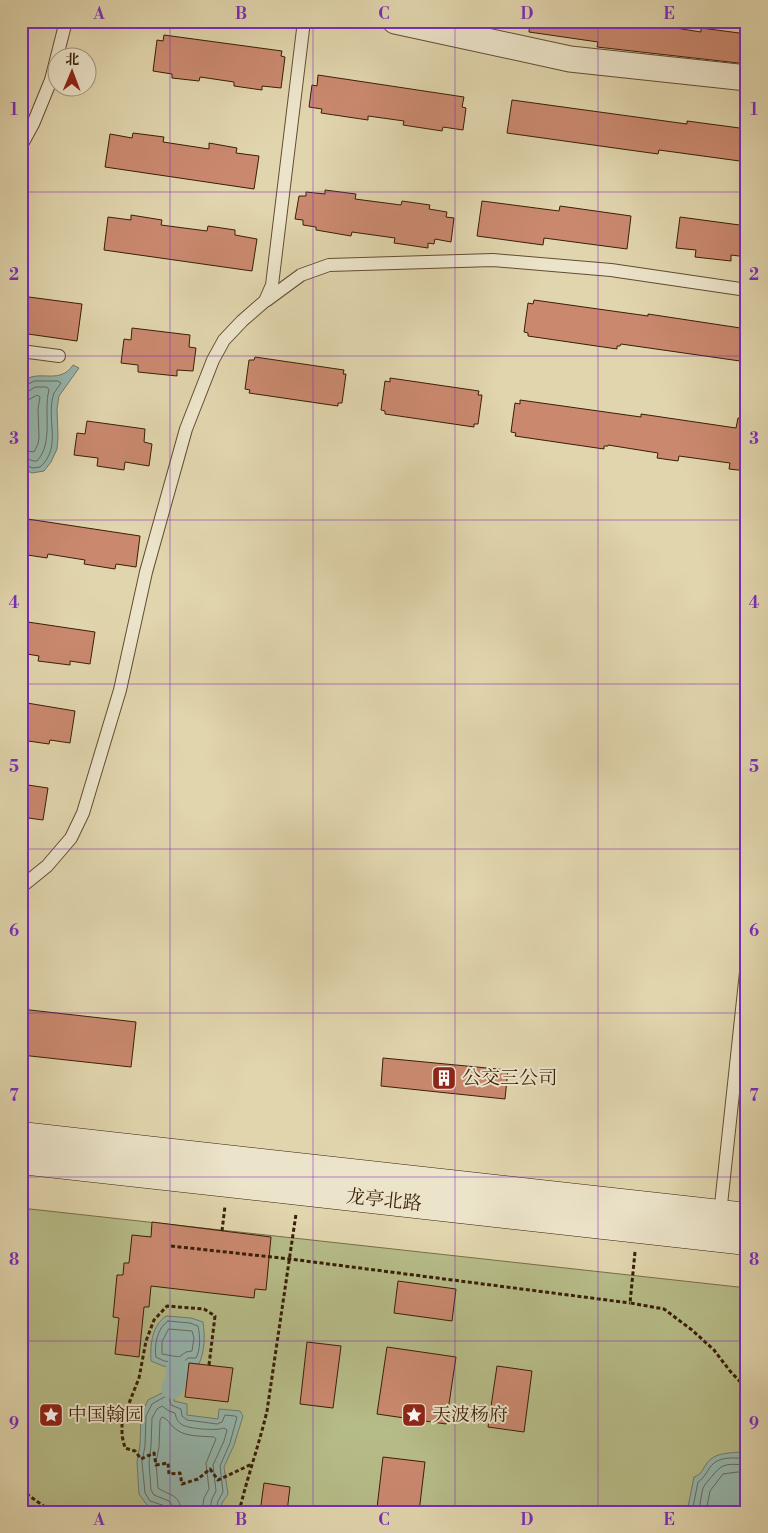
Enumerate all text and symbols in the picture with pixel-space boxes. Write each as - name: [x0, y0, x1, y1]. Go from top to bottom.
- text: A: [92, 4, 105, 24]
- text: B: [235, 4, 247, 24]
- text: C: [378, 4, 390, 24]
- text: D: [521, 4, 534, 24]
- text: E: [663, 4, 675, 24]
- north arrow: [48, 48, 98, 98]
- text: 北: [65, 51, 79, 69]
- text: 1: [10, 100, 18, 120]
- text: 1: [750, 100, 758, 120]
- text: 2: [9, 265, 19, 285]
- text: 2: [749, 265, 759, 285]
- text: 3: [9, 429, 19, 449]
- text: 3: [749, 429, 759, 449]
- text: 4: [9, 593, 20, 613]
- text: 4: [749, 593, 760, 613]
- text: 5: [9, 757, 19, 777]
- text: 5: [749, 757, 759, 777]
- text: 6: [9, 921, 19, 941]
- text: 6: [749, 921, 759, 941]
- building icon: 公交三公司: [431, 1065, 457, 1091]
- place label: 公交三公司: [462, 1066, 557, 1090]
- text: 7: [9, 1086, 19, 1106]
- text: 7: [749, 1086, 759, 1106]
- street label: 龙亭北路: [345, 1184, 423, 1216]
- text: 8: [9, 1250, 19, 1270]
- text: 8: [749, 1250, 759, 1270]
- place icon: 中国翰园: [38, 1402, 64, 1428]
- place icon: 天波杨府: [401, 1402, 427, 1428]
- place label: 中国翰园: [68, 1403, 144, 1427]
- place label: 天波杨府: [432, 1403, 508, 1427]
- text: 9: [9, 1414, 19, 1434]
- text: 9: [749, 1414, 759, 1434]
- text: A: [92, 1510, 105, 1530]
- text: B: [235, 1510, 247, 1530]
- text: C: [378, 1510, 390, 1530]
- text: D: [521, 1510, 534, 1530]
- text: E: [663, 1510, 675, 1530]

